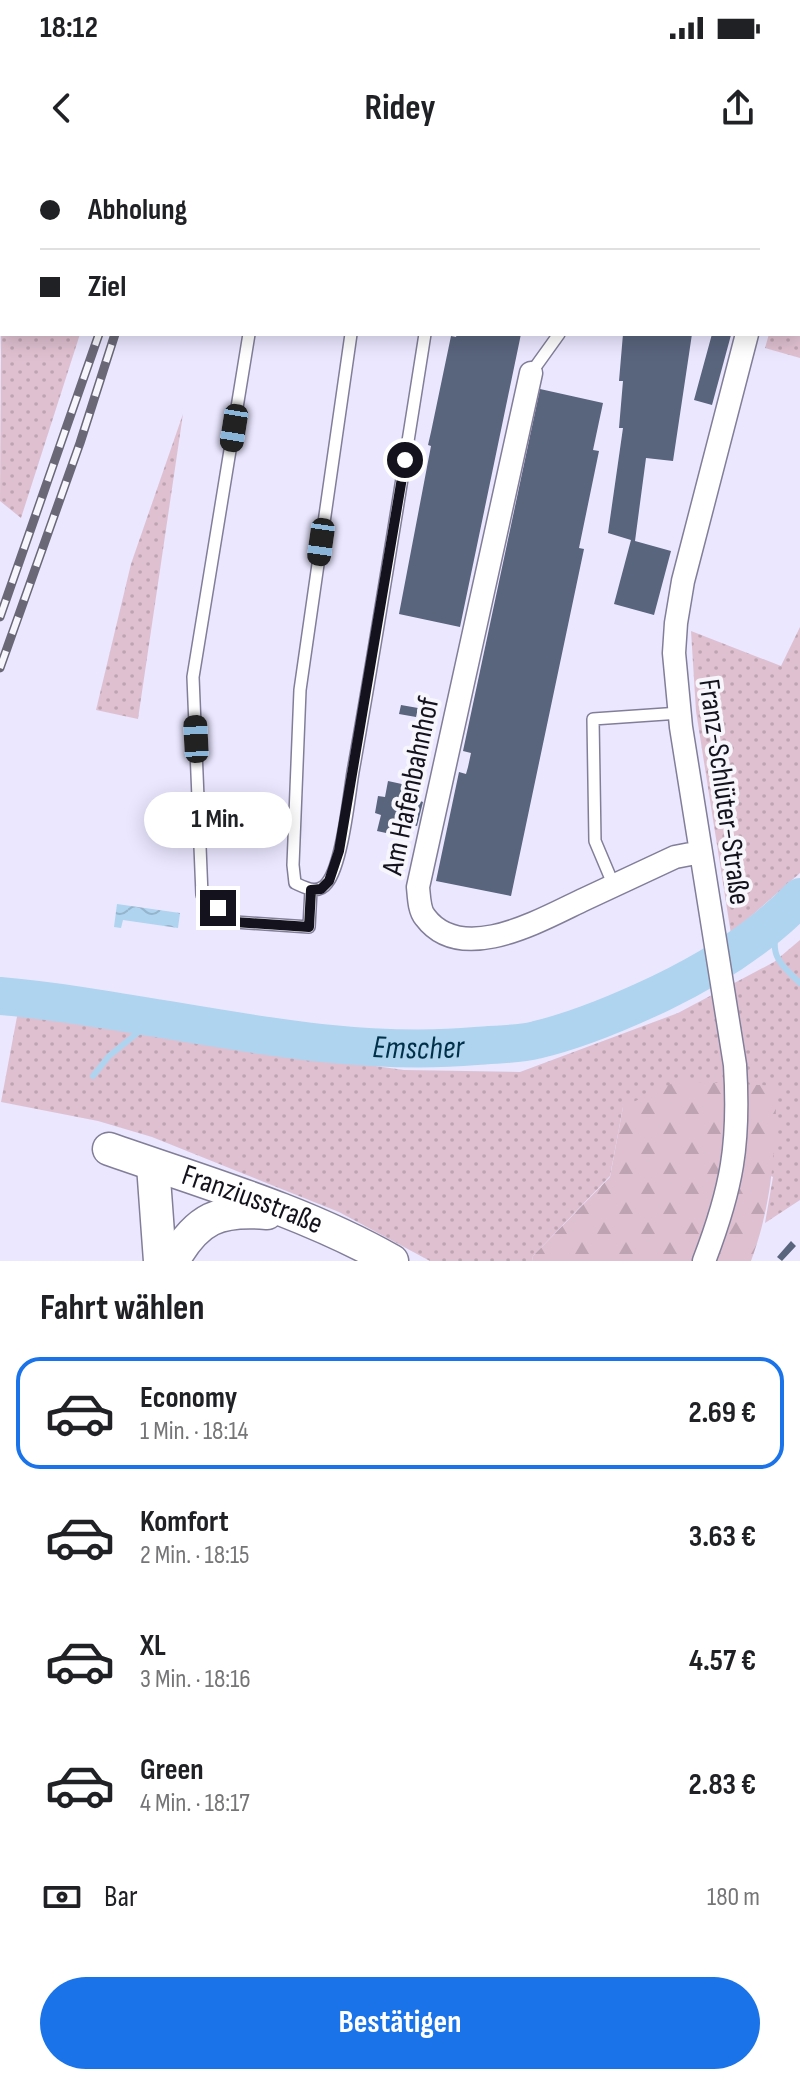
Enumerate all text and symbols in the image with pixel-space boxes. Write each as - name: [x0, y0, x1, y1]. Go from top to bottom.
- text: 18:12: [40, 10, 98, 46]
- icon: back: [40, 86, 84, 130]
- icon: share: [716, 86, 760, 130]
- text: Ridey: [365, 87, 435, 130]
- text: Abholung: [88, 192, 187, 228]
- text: Ziel: [88, 269, 126, 305]
- car: [218, 402, 250, 454]
- route start: [387, 442, 423, 478]
- car: [306, 517, 336, 567]
- street label: Franz-Schlüter-Straße: [690, 677, 758, 907]
- street label: Am Hafenbahnhof: [374, 694, 447, 879]
- car: [183, 714, 209, 764]
- callout: 1 Min.: [144, 792, 292, 848]
- text: 1 Min.: [191, 804, 245, 835]
- route end: [200, 890, 236, 926]
- water label: Emscher: [372, 1027, 466, 1068]
- street label: Franziusstraße: [177, 1157, 328, 1242]
- text: Fahrt wählen: [40, 1287, 204, 1330]
- icon: car: [44, 1377, 116, 1449]
- text: Economy: [140, 1380, 237, 1416]
- text: 2.69 €: [688, 1395, 756, 1431]
- text: 1 Min. · 18:14: [140, 1416, 248, 1447]
- icon: car: [44, 1501, 116, 1573]
- text: Komfort: [140, 1504, 229, 1540]
- text: 3.63 €: [689, 1519, 756, 1555]
- text: 2 Min. · 18:15: [140, 1540, 250, 1571]
- icon: car: [44, 1625, 116, 1697]
- text: XL: [140, 1628, 166, 1664]
- text: 4.57 €: [689, 1643, 756, 1679]
- text: 3 Min. · 18:16: [140, 1664, 251, 1695]
- icon: car: [44, 1749, 116, 1821]
- text: Green: [140, 1752, 204, 1788]
- text: 2.83 €: [688, 1767, 756, 1803]
- text: 4 Min. · 18:17: [140, 1788, 250, 1819]
- icon: cash: [40, 1875, 84, 1919]
- text: Bar: [104, 1879, 138, 1915]
- text: 180 m: [707, 1882, 760, 1913]
- button: Bestätigen: [40, 1977, 760, 2069]

